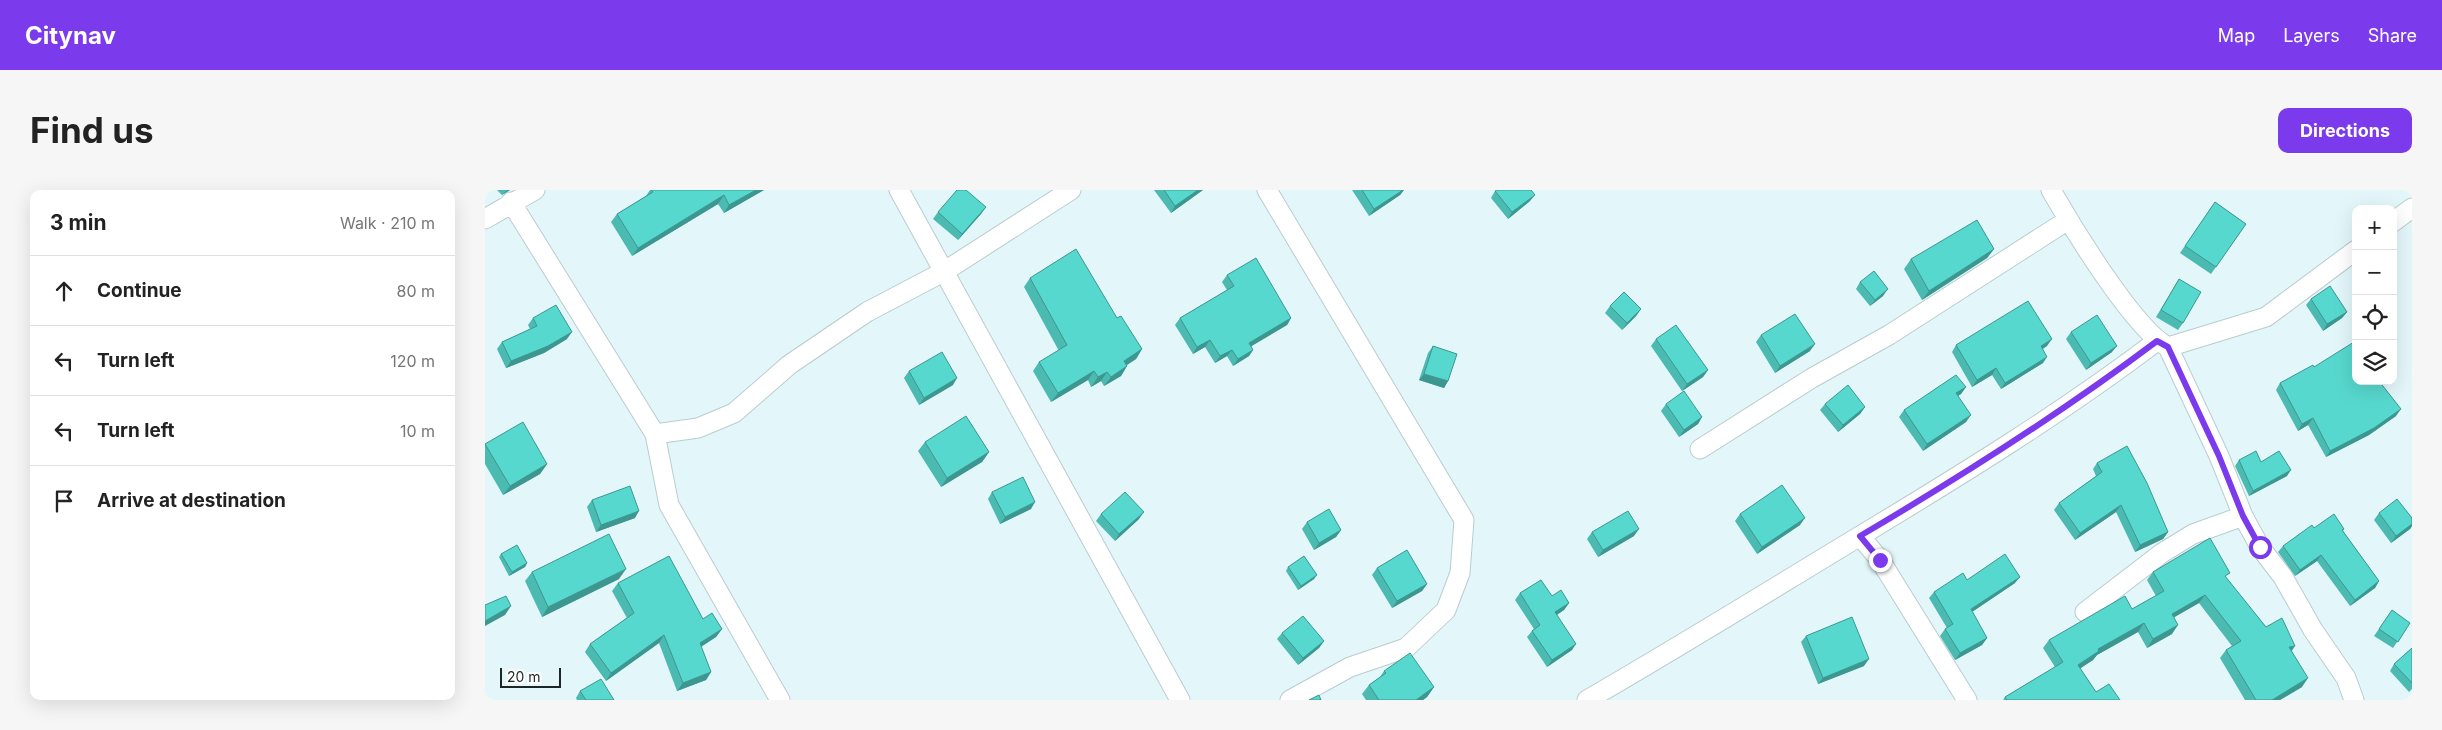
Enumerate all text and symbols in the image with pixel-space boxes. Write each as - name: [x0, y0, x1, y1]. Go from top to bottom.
- text: Citynav: [25, 21, 116, 50]
- text: Map: [2218, 25, 2255, 46]
- text: Layers: [2283, 25, 2340, 46]
- text: Share: [2368, 25, 2417, 46]
- button: Directions: [2278, 108, 2412, 153]
- text: Find us: [30, 109, 154, 151]
- map controls: [2352, 205, 2397, 385]
- button: +: [2352, 205, 2397, 250]
- text: 3 min: [50, 210, 106, 235]
- text: Walk · 210 m: [340, 213, 435, 233]
- button: −: [2352, 250, 2397, 295]
- icon: ahead: [50, 277, 78, 305]
- text: Continue: [97, 279, 182, 302]
- text: 80 m: [396, 281, 435, 301]
- button: locate: [2352, 295, 2397, 340]
- button: layers: [2352, 340, 2397, 385]
- icon: left: [50, 347, 78, 375]
- text: Turn left: [97, 349, 175, 372]
- text: 120 m: [390, 351, 435, 371]
- icon: left: [50, 417, 78, 445]
- text: Turn left: [97, 419, 175, 442]
- text: 10 m: [400, 421, 435, 441]
- icon: arrive: [50, 487, 78, 515]
- text: Arrive at destination: [97, 489, 286, 512]
- route start: [2249, 536, 2272, 559]
- route end: [1869, 549, 1892, 572]
- scale bar: [500, 665, 561, 688]
- text: 20 m: [507, 668, 541, 685]

